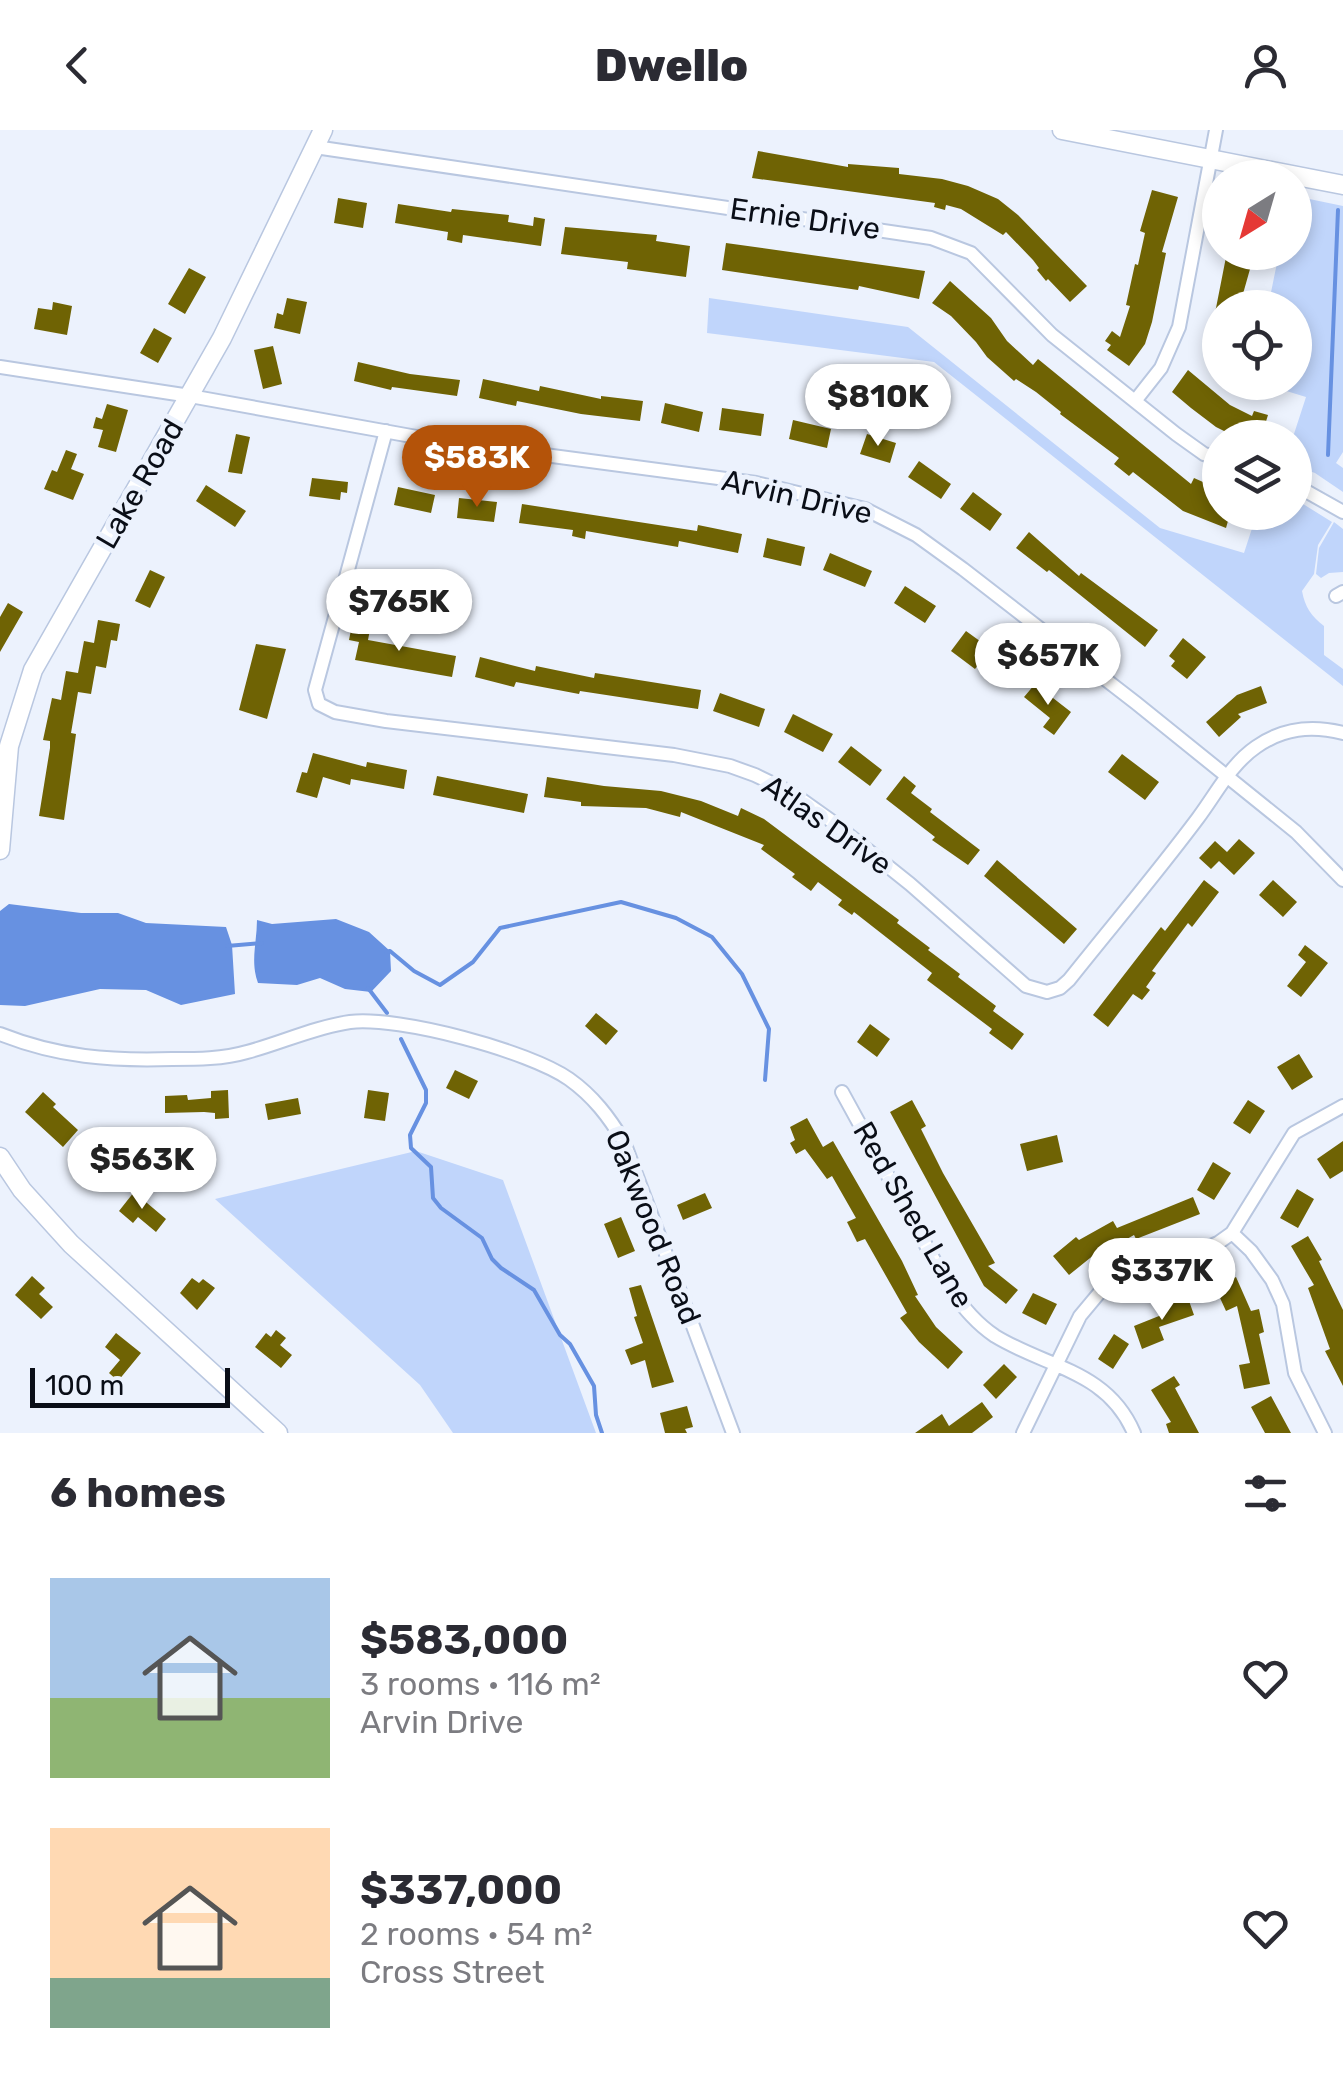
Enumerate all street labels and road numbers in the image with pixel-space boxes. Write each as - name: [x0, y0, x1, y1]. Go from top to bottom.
- street label: Ernie Drive: [728, 191, 882, 247]
- street label: Lake Road: [89, 413, 191, 555]
- street label: Arvin Drive: [718, 462, 876, 532]
- street label: Atlas Drive: [755, 767, 899, 883]
- street label: Red Shed Lane: [845, 1116, 981, 1314]
- street label: Oakwood Road: [598, 1124, 708, 1330]

